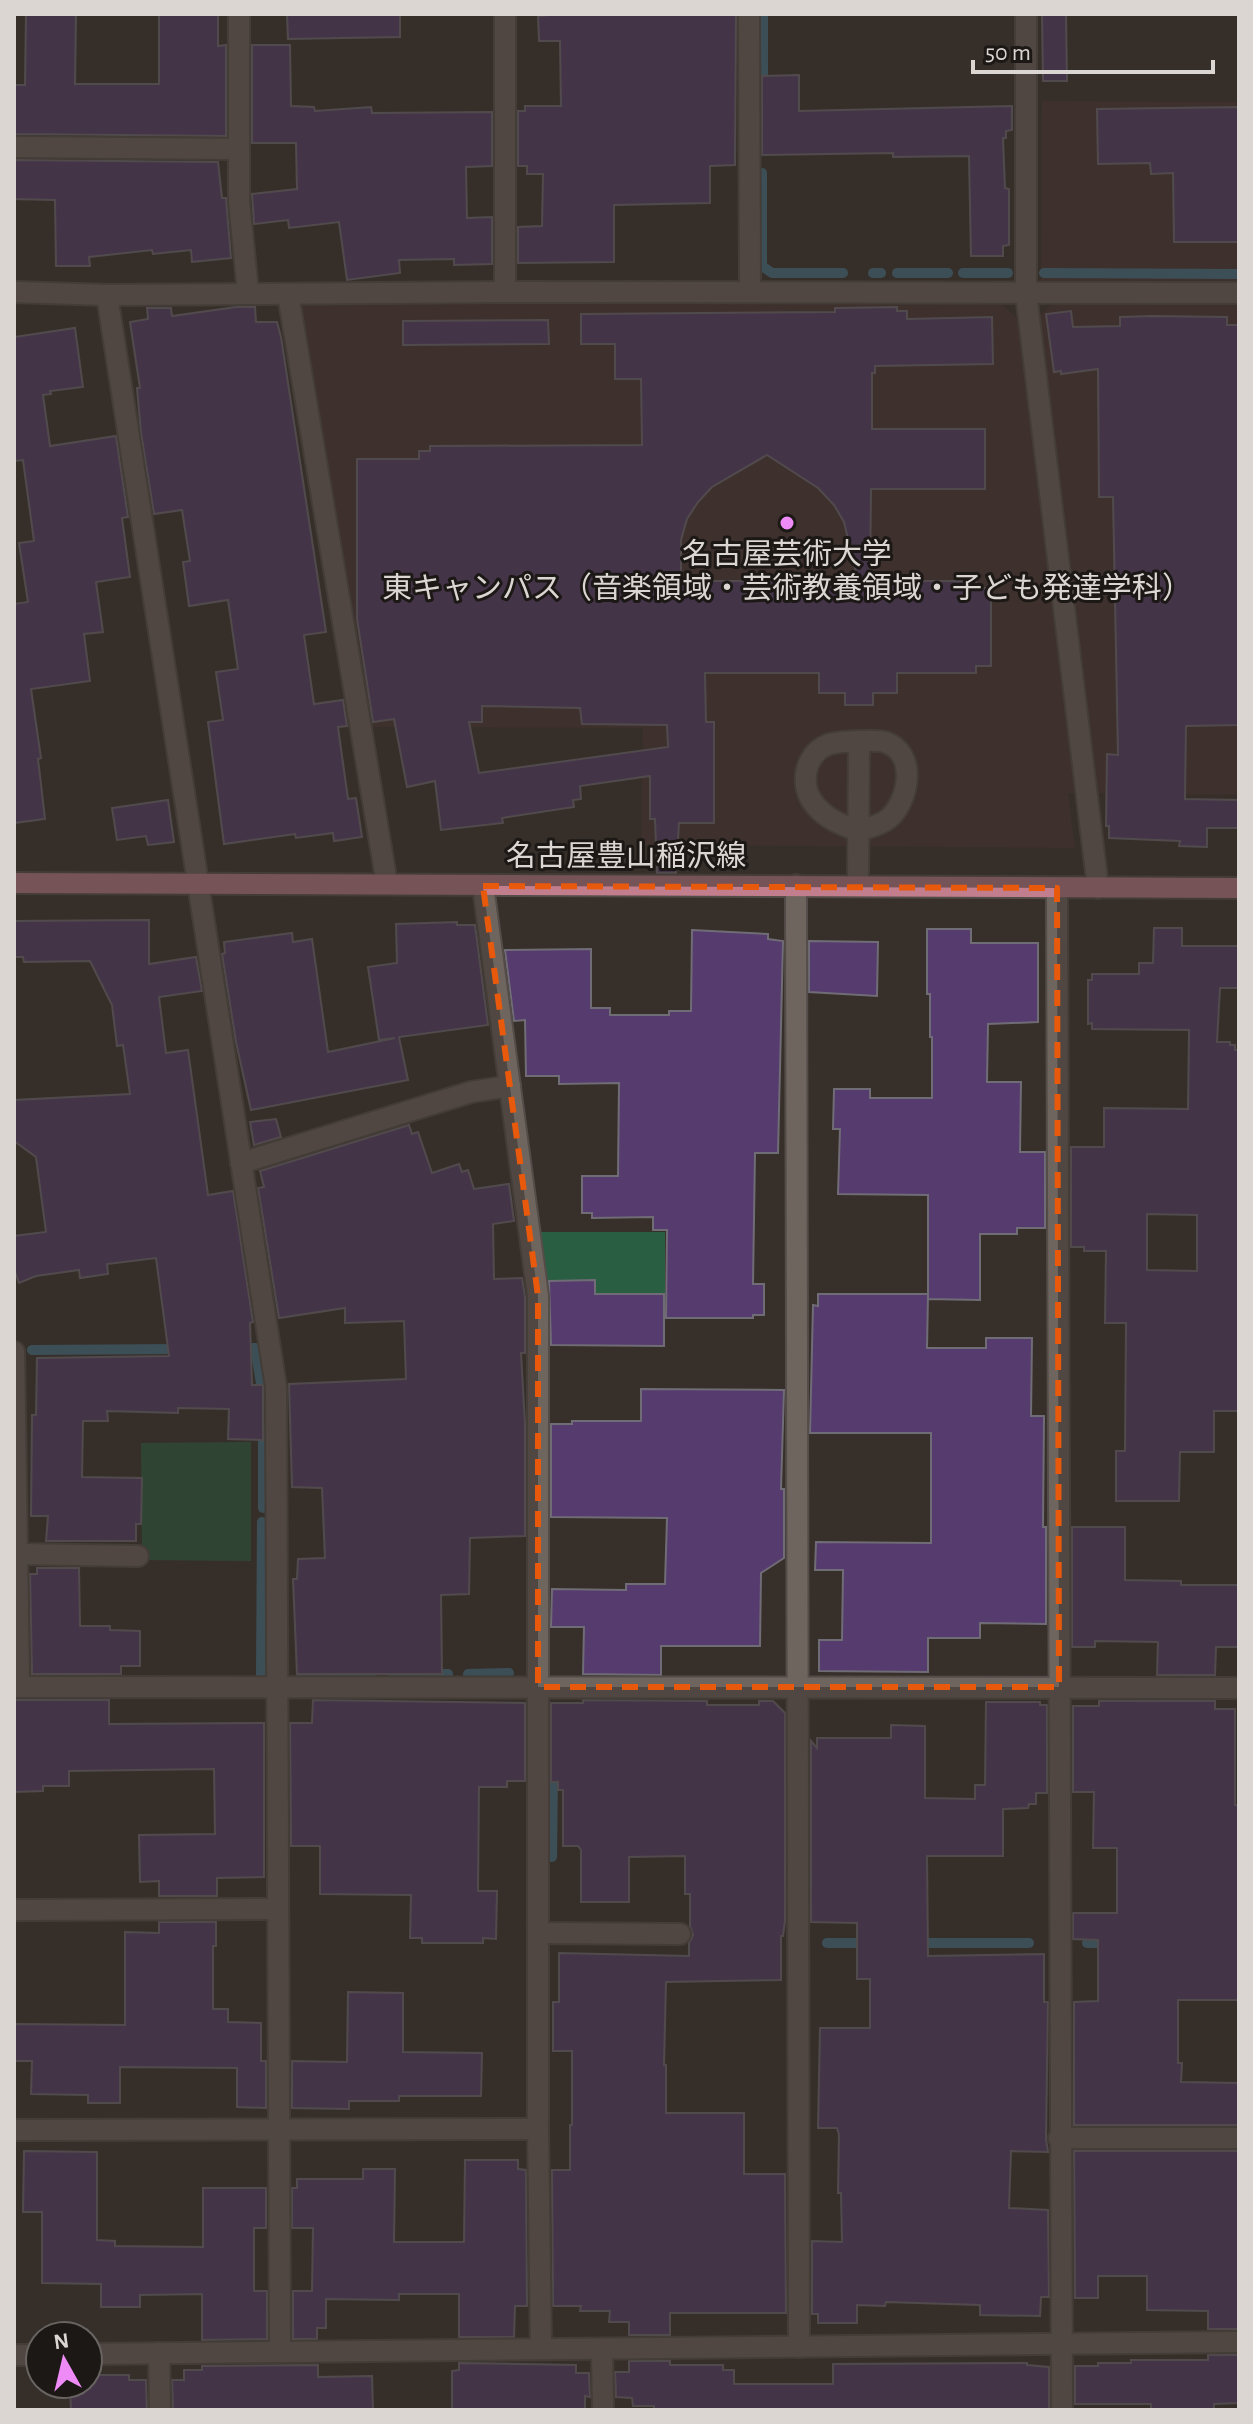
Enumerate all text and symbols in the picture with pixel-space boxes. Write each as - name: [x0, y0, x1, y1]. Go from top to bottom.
- scale bar: [973, 24, 1213, 74]
- text: 50 m: [985, 41, 1031, 65]
- marker: 名古屋芸術大学 東キャンパス（音楽領域・芸術教養領域・子ども発達学科）: [778, 514, 796, 532]
- place label: 名古屋芸術大学 東キャンパス（音楽領域・芸術教養領域・子ども発達学科）: [382, 538, 1192, 604]
- street label: 名古屋豊山稲沢線: [506, 840, 746, 872]
- north arrow: [24, 2320, 104, 2400]
- text: N: [52, 2329, 70, 2353]

